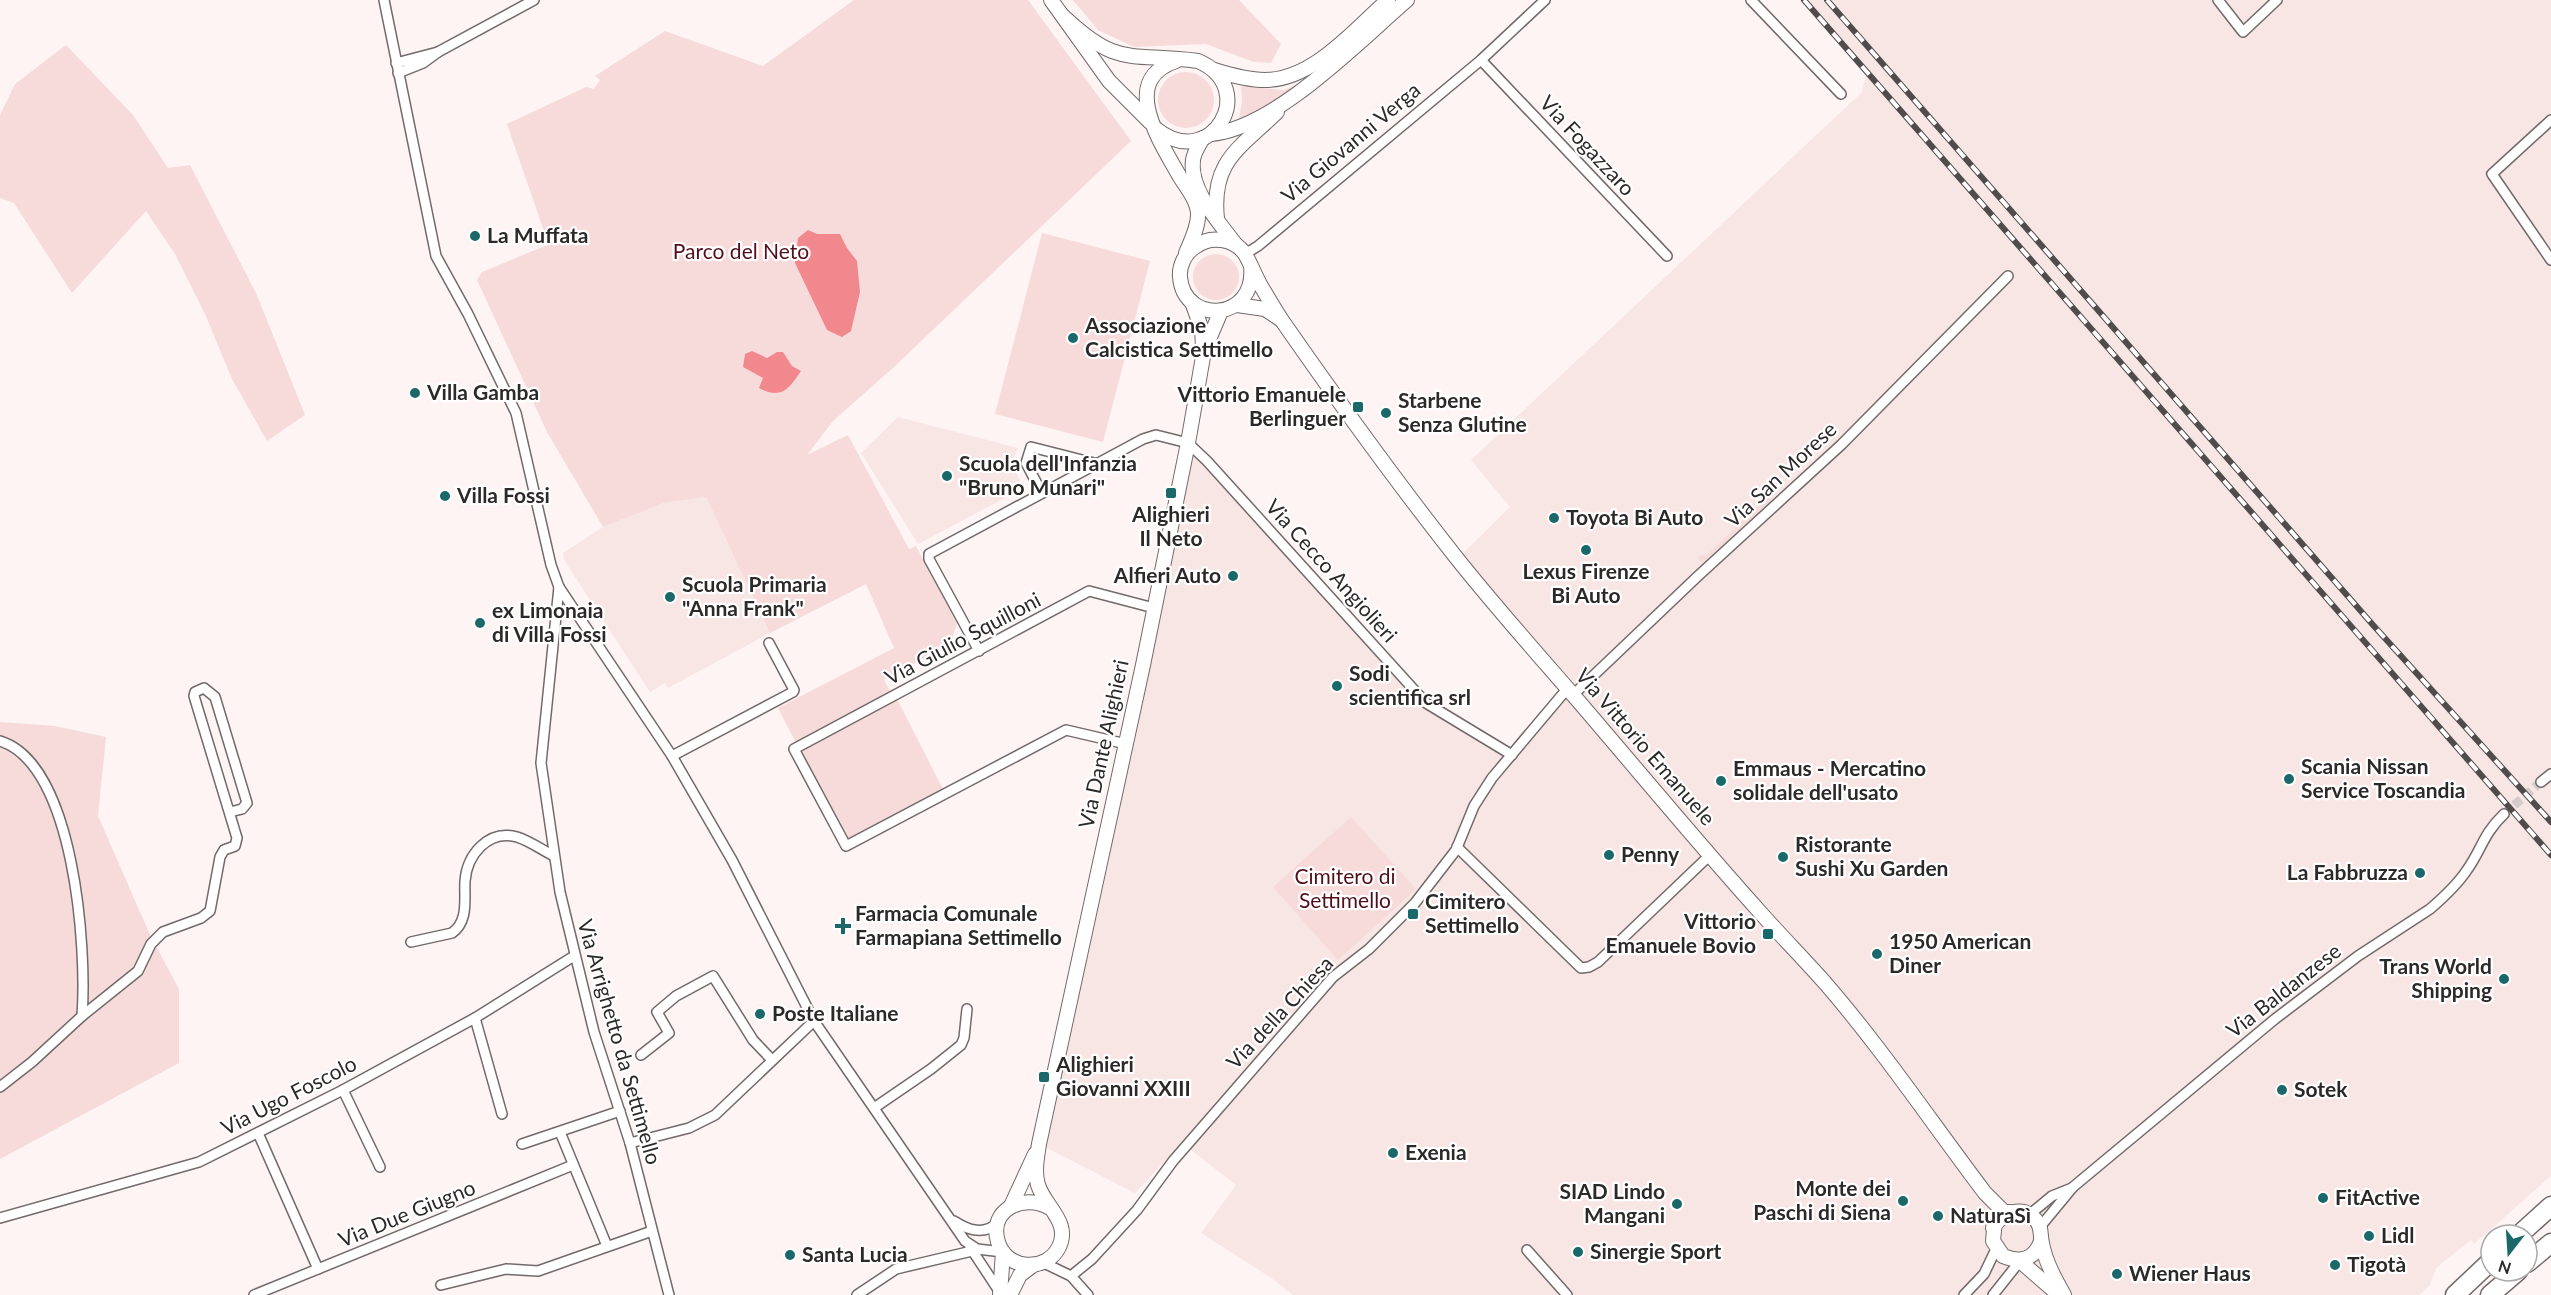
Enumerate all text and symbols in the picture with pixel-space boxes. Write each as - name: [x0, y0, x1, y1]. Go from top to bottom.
- street label: Via Giovanni Verga: [1276, 76, 1425, 207]
- street label: Via Fogazzaro: [1535, 90, 1641, 200]
- place label: La Muffata: [487, 222, 588, 247]
- marker: La Muffata: [468, 229, 482, 243]
- park label: Parco del Neto: [673, 238, 809, 263]
- place label: Associazione Calcistica Settimello: [1084, 312, 1273, 361]
- marker: Associazione Calcistica Settimello: [1066, 331, 1080, 345]
- place label: Villa Gamba: [426, 379, 539, 404]
- place label: Vittorio Emanuele Berlinguer: [1177, 381, 1346, 430]
- marker: Villa Gamba: [408, 386, 422, 400]
- place label: Starbene Senza Glutine: [1398, 387, 1527, 436]
- marker: Vittorio Emanuele Berlinguer: [1351, 400, 1365, 414]
- marker: Starbene Senza Glutine: [1379, 406, 1393, 420]
- street label: Via San Morese: [1719, 416, 1841, 532]
- place label: Scuola dell'Infanzia "Bruno Munari": [959, 450, 1137, 499]
- marker: Scuola dell'Infanzia "Bruno Munari": [940, 469, 954, 483]
- place label: Villa Fossi: [456, 482, 550, 507]
- marker: Alighieri Il Neto: [1164, 486, 1178, 500]
- marker: Villa Fossi: [438, 489, 452, 503]
- street label: Via Cecco Angiolieri: [1261, 493, 1403, 647]
- place label: Alighieri Il Neto: [1131, 501, 1210, 550]
- place label: Toyota Bi Auto: [1566, 504, 1703, 529]
- marker: Toyota Bi Auto: [1547, 511, 1561, 525]
- marker: Lexus Firenze Bi Auto: [1579, 543, 1593, 557]
- place label: Lexus Firenze Bi Auto: [1522, 558, 1650, 607]
- place label: Alfieri Auto: [1113, 562, 1221, 587]
- marker: Alfieri Auto: [1226, 569, 1240, 583]
- place label: Scuola Primaria "Anna Frank": [682, 571, 827, 620]
- street label: Via Giulio Squilloni: [880, 586, 1044, 689]
- marker: Scuola Primaria "Anna Frank": [663, 590, 677, 604]
- place label: ex Limonaia di Villa Fossi: [492, 597, 606, 646]
- marker: ex Limonaia di Villa Fossi: [473, 616, 487, 630]
- street label: Via Dante Alighieri: [1072, 657, 1133, 830]
- place label: Sodi scientifica srl: [1349, 660, 1471, 709]
- street label: Via Vittorio Emanuele: [1571, 662, 1721, 830]
- marker: Sodi scientifica srl: [1330, 679, 1344, 693]
- place label: Scania Nissan Service Toscandia: [2301, 753, 2465, 802]
- place label: Emmaus - Mercatino solidale dell'usato: [1733, 755, 1926, 804]
- marker: Scania Nissan Service Toscandia: [2282, 772, 2296, 786]
- marker: Emmaus - Mercatino solidale dell'usato: [1714, 774, 1728, 788]
- place label: Ristorante Sushi Xu Garden: [1795, 831, 1948, 880]
- place label: Penny: [1621, 841, 1680, 866]
- marker: Penny: [1602, 848, 1616, 862]
- marker: Ristorante Sushi Xu Garden: [1776, 850, 1790, 864]
- place label: La Fabbruzza: [2287, 859, 2408, 884]
- park label: Cimitero di Settimello: [1294, 863, 1396, 912]
- marker: La Fabbruzza: [2413, 866, 2427, 880]
- place label: Cimitero Settimello: [1425, 888, 1519, 937]
- place label: Farmacia Comunale Farmapiana Settimello: [855, 900, 1062, 949]
- marker: Cimitero Settimello: [1406, 907, 1420, 921]
- place label: Vittorio Emanuele Bovio: [1606, 908, 1756, 957]
- street label: Via Arrighetto da Settimello: [573, 916, 667, 1167]
- marker: Farmacia Comunale Farmapiana Settimello: [836, 919, 850, 933]
- marker: Vittorio Emanuele Bovio: [1761, 927, 1775, 941]
- place label: 1950 American Diner: [1889, 928, 2031, 977]
- street label: Via Baldanzese: [2221, 937, 2345, 1042]
- marker: 1950 American Diner: [1870, 947, 1884, 961]
- street label: Via della Chiesa: [1220, 950, 1338, 1074]
- place label: Trans World Shipping: [2379, 953, 2492, 1002]
- marker: Trans World Shipping: [2497, 972, 2511, 986]
- place label: Poste Italiane: [772, 1000, 899, 1025]
- marker: Poste Italiane: [753, 1007, 767, 1021]
- street label: Via Ugo Foscolo: [216, 1050, 360, 1140]
- place label: Alighieri Giovanni XXIII: [1055, 1051, 1191, 1100]
- marker: Alighieri Giovanni XXIII: [1037, 1070, 1051, 1084]
- place label: Sotek: [2294, 1076, 2348, 1101]
- marker: Sotek: [2275, 1083, 2289, 1097]
- place label: Exenia: [1405, 1139, 1467, 1164]
- marker: Exenia: [1386, 1146, 1400, 1160]
- street label: Via Due Giugno: [334, 1174, 479, 1251]
- place label: Monte dei Paschi di Siena: [1753, 1175, 1891, 1224]
- place label: SIAD Lindo Mangani: [1560, 1178, 1665, 1227]
- place label: FitActive: [2335, 1184, 2420, 1209]
- marker: FitActive: [2316, 1191, 2330, 1205]
- marker: Monte dei Paschi di Siena: [1896, 1194, 1910, 1208]
- marker: SIAD Lindo Mangani: [1670, 1197, 1684, 1211]
- place label: NaturaSì: [1950, 1202, 2031, 1227]
- marker: NaturaSì: [1931, 1209, 1945, 1223]
- place label: Lidl: [2381, 1222, 2414, 1247]
- north arrow: [2479, 1223, 2539, 1283]
- marker: Lidl: [2362, 1229, 2376, 1243]
- place label: Sinergie Sport: [1590, 1238, 1721, 1263]
- place label: Santa Lucia: [802, 1241, 908, 1266]
- marker: Sinergie Sport: [1571, 1245, 1585, 1259]
- marker: Santa Lucia: [783, 1248, 797, 1262]
- place label: Tigotà: [2347, 1251, 2406, 1276]
- text: N: [2496, 1257, 2513, 1279]
- marker: Tigotà: [2328, 1258, 2342, 1272]
- place label: Wiener Haus: [2129, 1260, 2251, 1285]
- marker: Wiener Haus: [2110, 1267, 2124, 1281]

